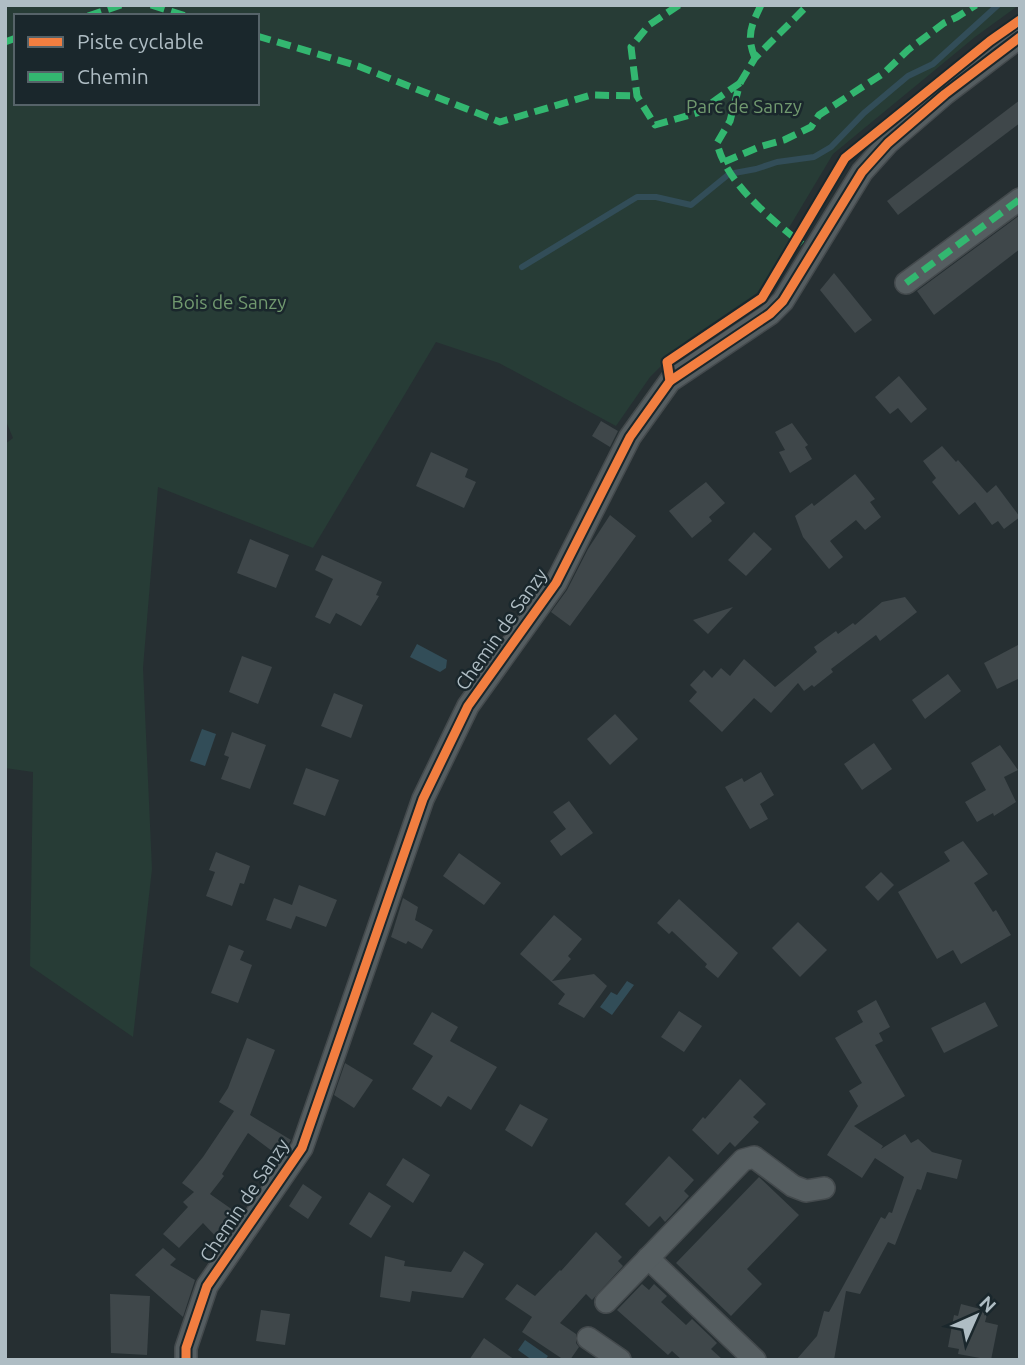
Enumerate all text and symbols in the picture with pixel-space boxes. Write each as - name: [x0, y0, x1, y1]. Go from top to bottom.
- legend: [14, 14, 259, 105]
- text: Piste cyclable: [77, 29, 204, 53]
- text: Chemin: [77, 64, 149, 88]
- park label: Parc de Sanzy: [686, 95, 802, 117]
- park label: Bois de Sanzy: [172, 291, 286, 313]
- street label: Chemin de Sanzy: [451, 564, 551, 694]
- street label: Chemin de Sanzy: [195, 1134, 293, 1266]
- north arrow: [941, 1281, 1011, 1351]
- text: N: [975, 1291, 1001, 1317]

